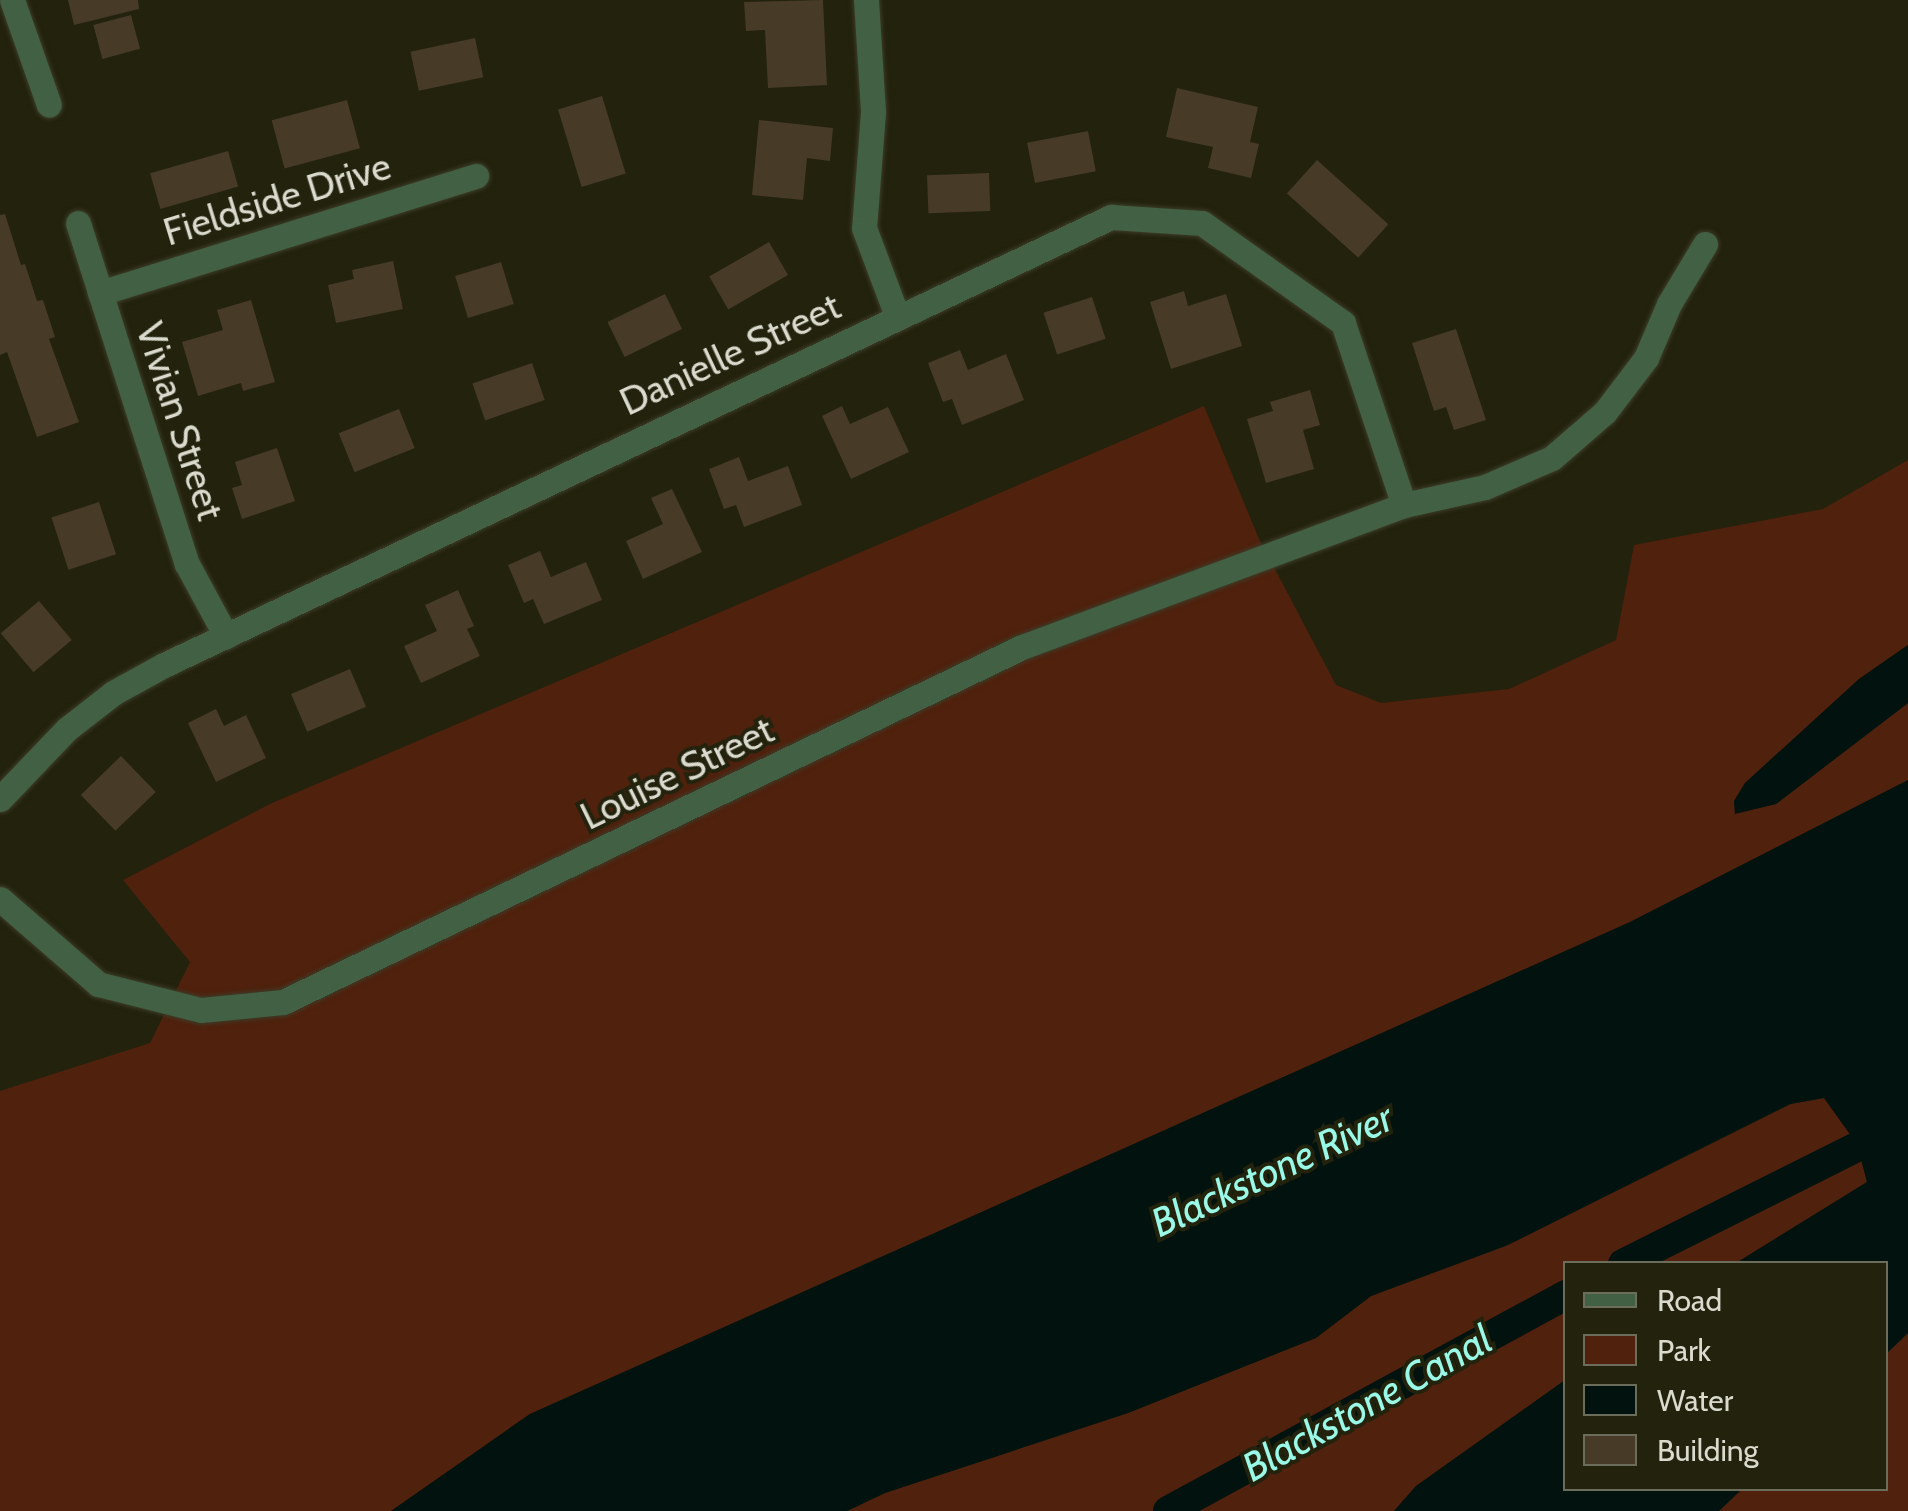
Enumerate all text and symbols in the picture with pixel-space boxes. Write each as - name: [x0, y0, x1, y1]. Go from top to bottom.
- street label: Fieldside Drive: [158, 143, 396, 255]
- street label: Danielle Street: [613, 283, 847, 425]
- street label: Vivian Street: [127, 316, 233, 526]
- street label: Louise Street: [573, 707, 781, 839]
- water label: Blackstone River: [1144, 1093, 1400, 1247]
- legend: [1563, 1261, 1888, 1491]
- text: Road: [1657, 1282, 1722, 1319]
- water label: Blackstone Canal: [1234, 1315, 1500, 1491]
- text: Park: [1657, 1332, 1711, 1369]
- text: Water: [1657, 1382, 1733, 1419]
- text: Building: [1657, 1432, 1759, 1469]

